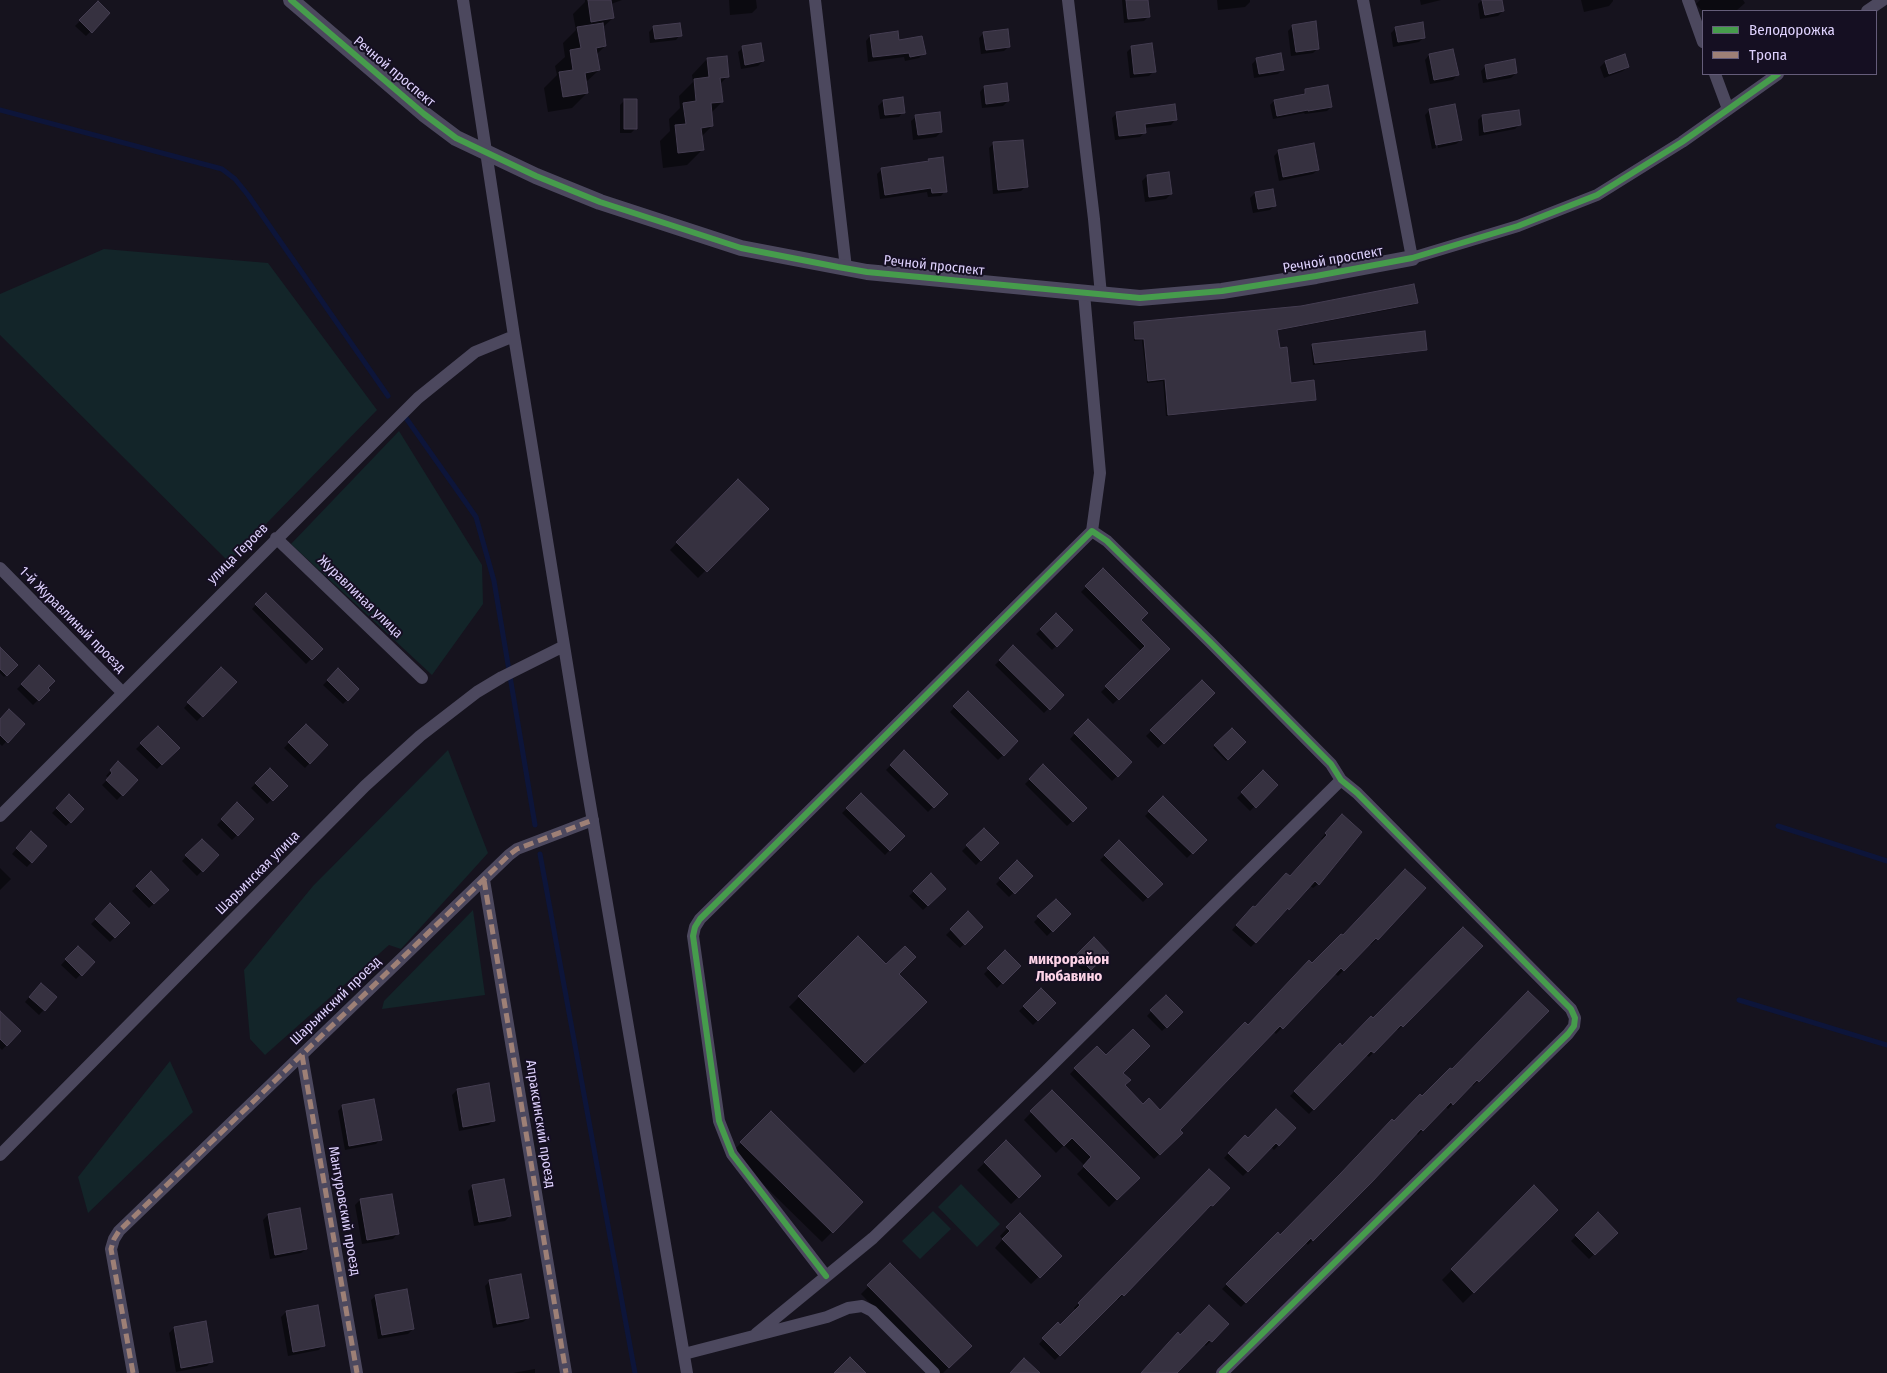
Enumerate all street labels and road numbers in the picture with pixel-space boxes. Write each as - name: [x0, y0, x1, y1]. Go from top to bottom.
- street label: Речной проспект: [350, 33, 438, 111]
- street label: Речной проспект: [1282, 243, 1384, 277]
- street label: Речной проспект: [883, 252, 985, 280]
- street label: улица Героев: [204, 520, 272, 588]
- street label: Журавлиная улица: [314, 552, 406, 642]
- street label: 1-й Журавлиный проезд: [15, 563, 129, 677]
- street label: Шарьинская улица: [213, 828, 303, 918]
- street label: Шарьинский проезд: [287, 953, 385, 1049]
- street label: Апраксинский проезд: [522, 1059, 558, 1189]
- street label: Мантуровский проезд: [324, 1145, 364, 1277]

